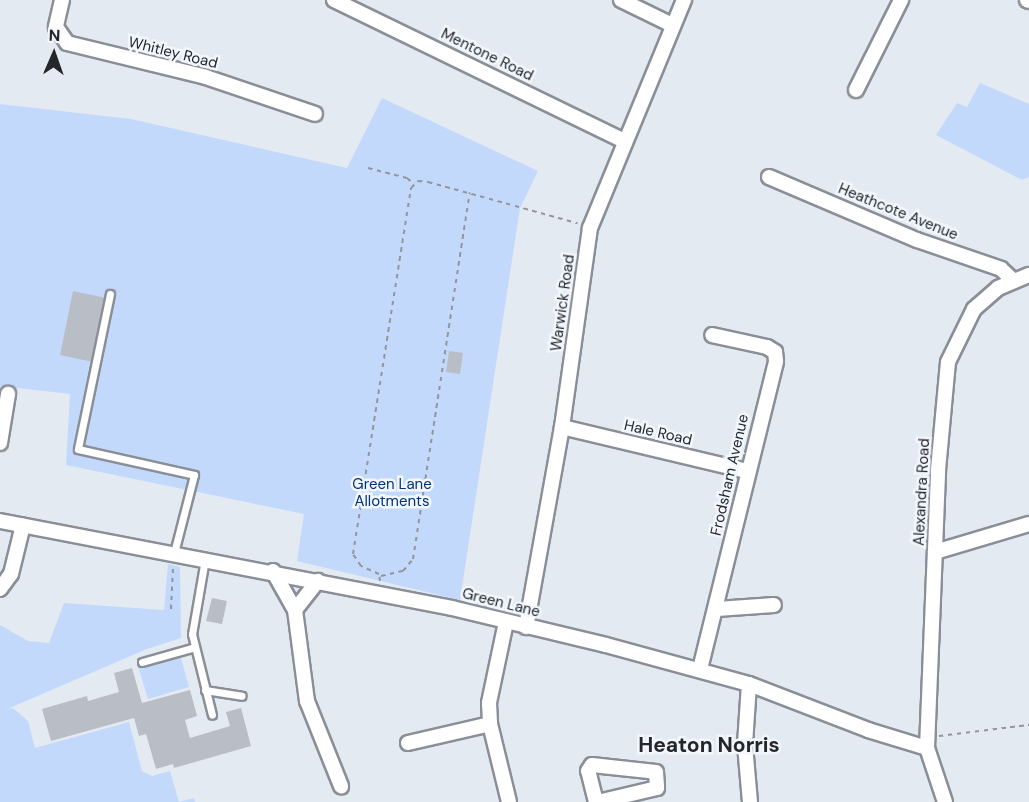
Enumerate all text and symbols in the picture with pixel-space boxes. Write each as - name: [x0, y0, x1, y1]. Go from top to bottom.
- north arrow: [24, 24, 84, 84]
- text: N: [48, 25, 61, 46]
- street label: Mentone Road: [438, 25, 536, 85]
- street label: Whitley Road: [126, 33, 220, 73]
- street label: Heathcote Avenue: [836, 180, 960, 244]
- street label: Warwick Road: [547, 253, 579, 353]
- street label: Frodsham Avenue: [707, 412, 753, 538]
- street label: Hale Road: [622, 416, 694, 450]
- street label: Alexandra Road: [910, 438, 934, 546]
- park label: Green Lane Allotments: [352, 475, 432, 510]
- street label: Green Lane: [460, 585, 542, 621]
- district label: Heaton Norris: [638, 732, 780, 758]

